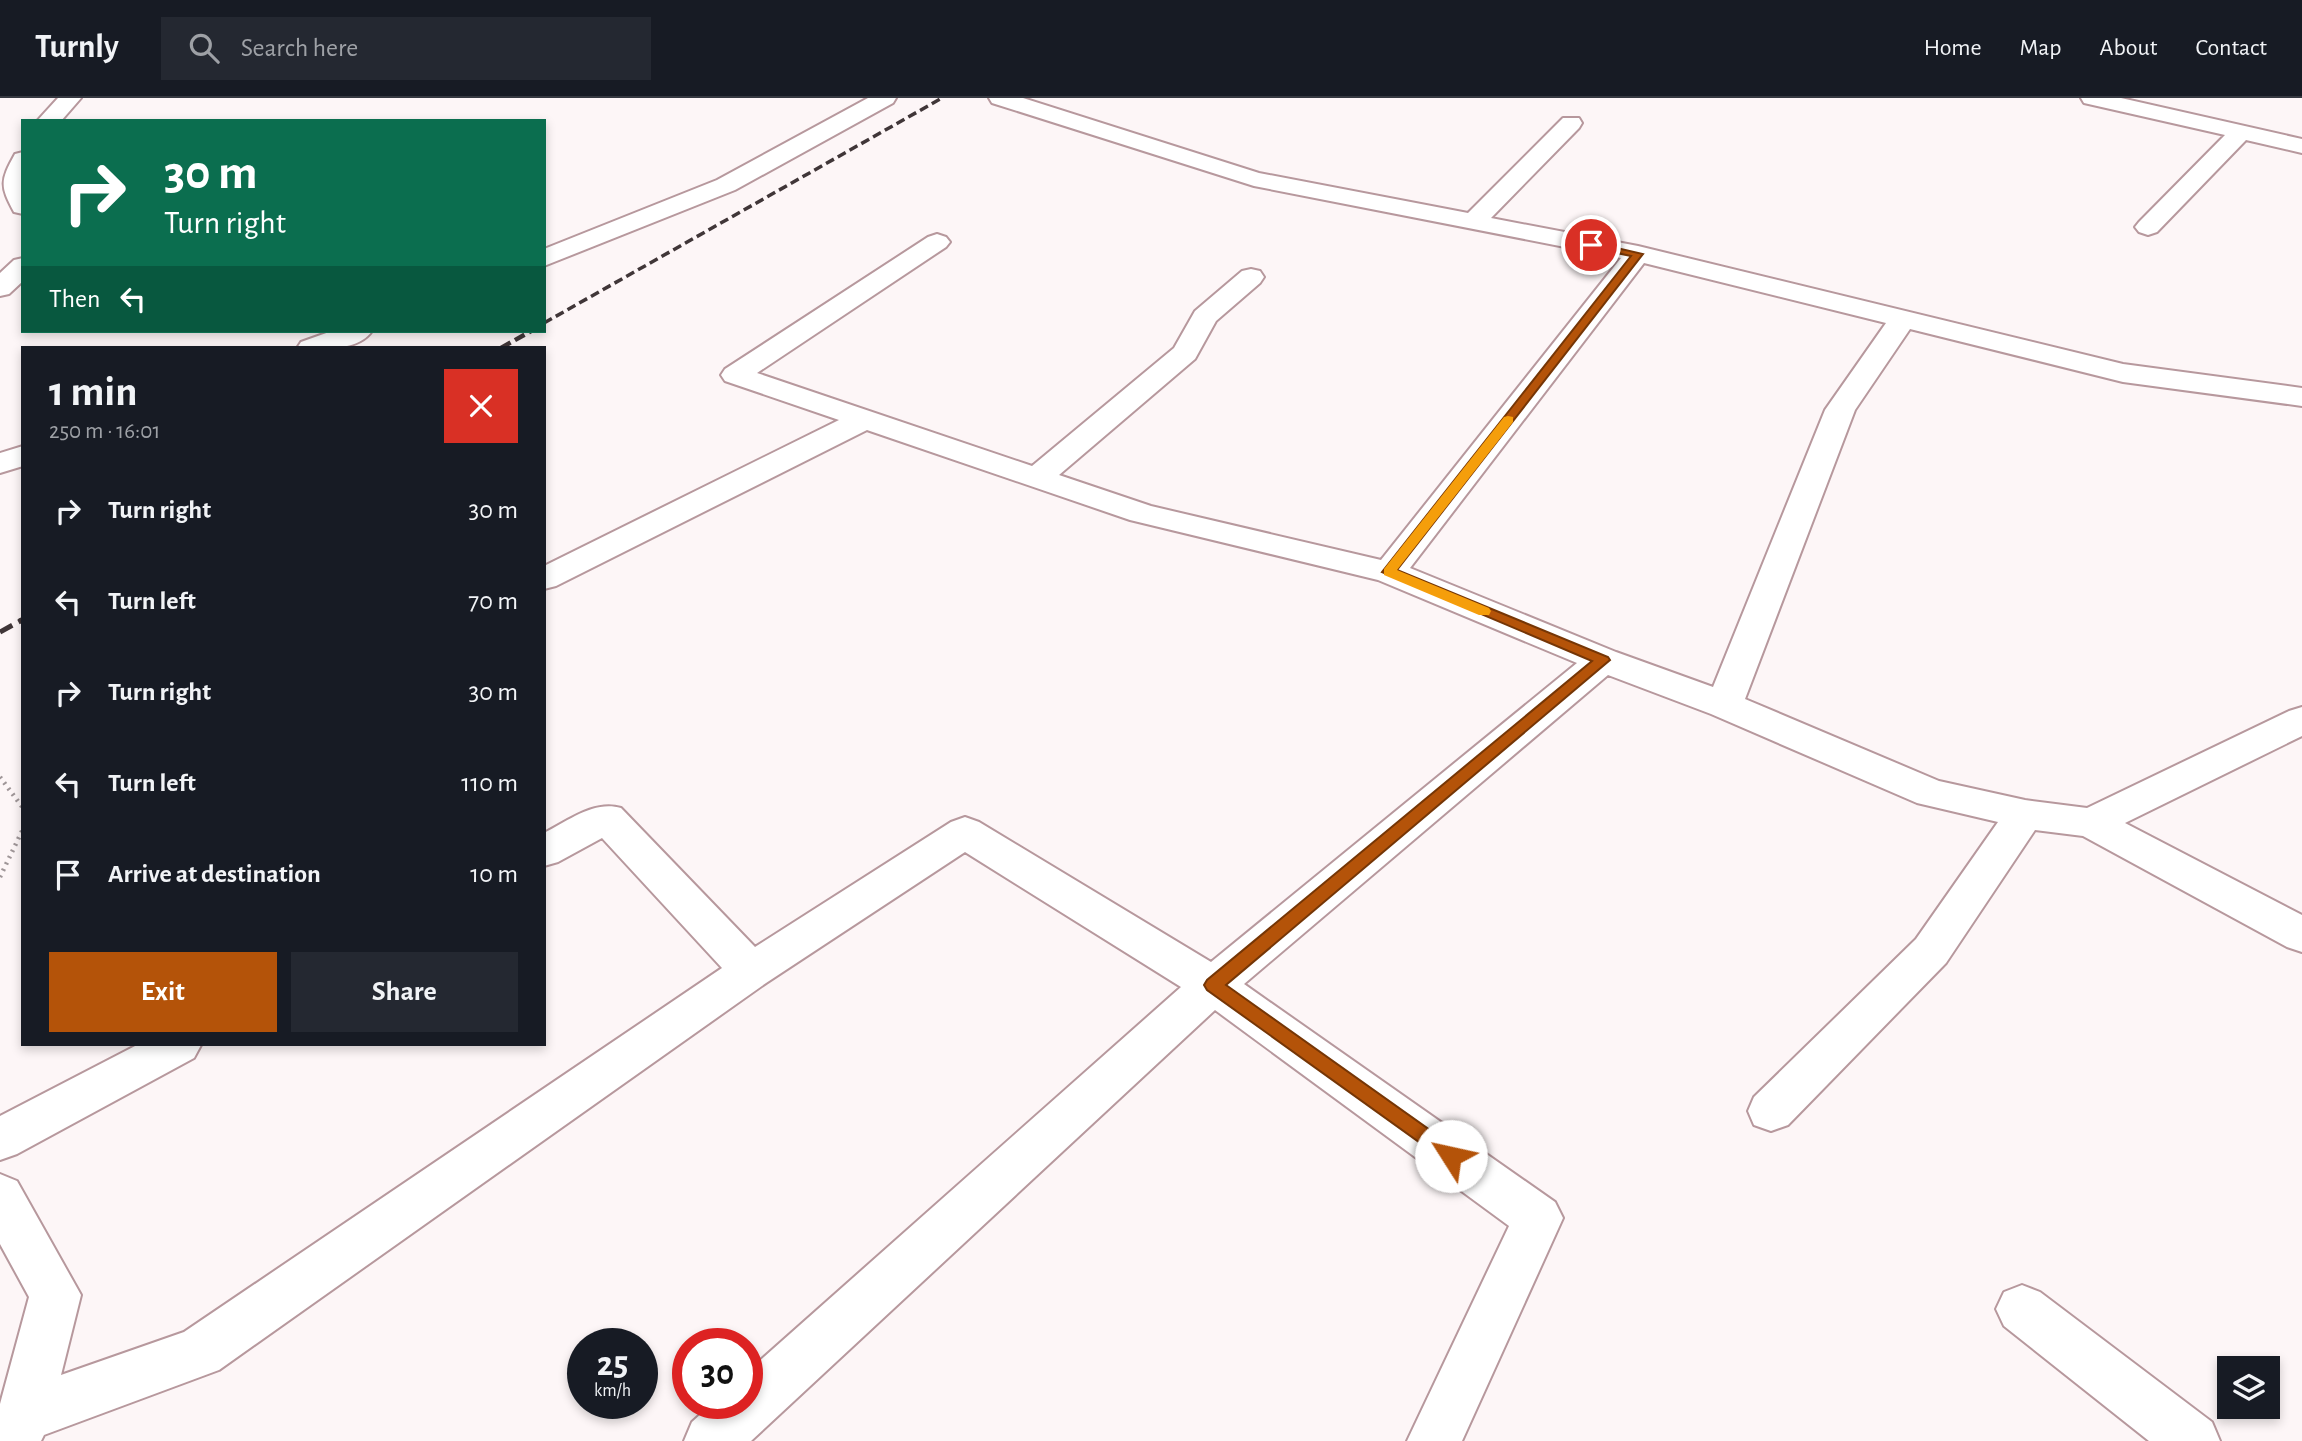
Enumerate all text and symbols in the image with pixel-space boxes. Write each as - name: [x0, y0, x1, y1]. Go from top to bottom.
- search box: [161, 17, 651, 80]
- icon: search: [185, 29, 223, 67]
- text: Turnly: [35, 31, 119, 64]
- text: Search here: [241, 35, 358, 61]
- text: Home: [1924, 36, 1982, 60]
- text: Map: [2020, 36, 2062, 60]
- text: About: [2100, 36, 2157, 60]
- text: Contact: [2195, 36, 2267, 60]
- icon: right: [49, 147, 140, 238]
- text: 30 m: [164, 149, 258, 198]
- text: Turn right: [164, 207, 286, 239]
- pin: [1561, 215, 1621, 275]
- icon: arrive: [1572, 226, 1610, 264]
- icon: left: [114, 280, 152, 318]
- text: Then: [49, 286, 100, 312]
- button: close: [444, 369, 518, 443]
- text: 1 min: [49, 371, 138, 413]
- text: 250 m · 16:01: [49, 420, 160, 443]
- icon: right: [49, 492, 87, 530]
- text: Turn right: [108, 497, 211, 523]
- text: 30 m: [468, 497, 518, 523]
- icon: left: [49, 583, 87, 621]
- text: Turn left: [108, 588, 196, 614]
- text: 70 m: [468, 588, 518, 614]
- icon: right: [49, 674, 87, 712]
- text: Turn right: [108, 679, 211, 705]
- text: 30 m: [468, 679, 518, 705]
- icon: left: [49, 765, 87, 803]
- text: Turn left: [108, 770, 196, 796]
- text: 110 m: [461, 770, 518, 796]
- icon: arrive: [49, 856, 87, 894]
- text: Arrive at destination: [108, 861, 321, 887]
- text: 10 m: [470, 861, 518, 887]
- button: Exit: [49, 952, 277, 1032]
- button: Share: [291, 952, 518, 1032]
- position arrow: [1414, 1119, 1488, 1193]
- speed limit sign: 30: [672, 1328, 763, 1419]
- text: 25: [597, 1347, 628, 1382]
- map controls: [2217, 1356, 2280, 1419]
- button: layers: [2217, 1356, 2280, 1419]
- text: km/h: [594, 1382, 631, 1400]

